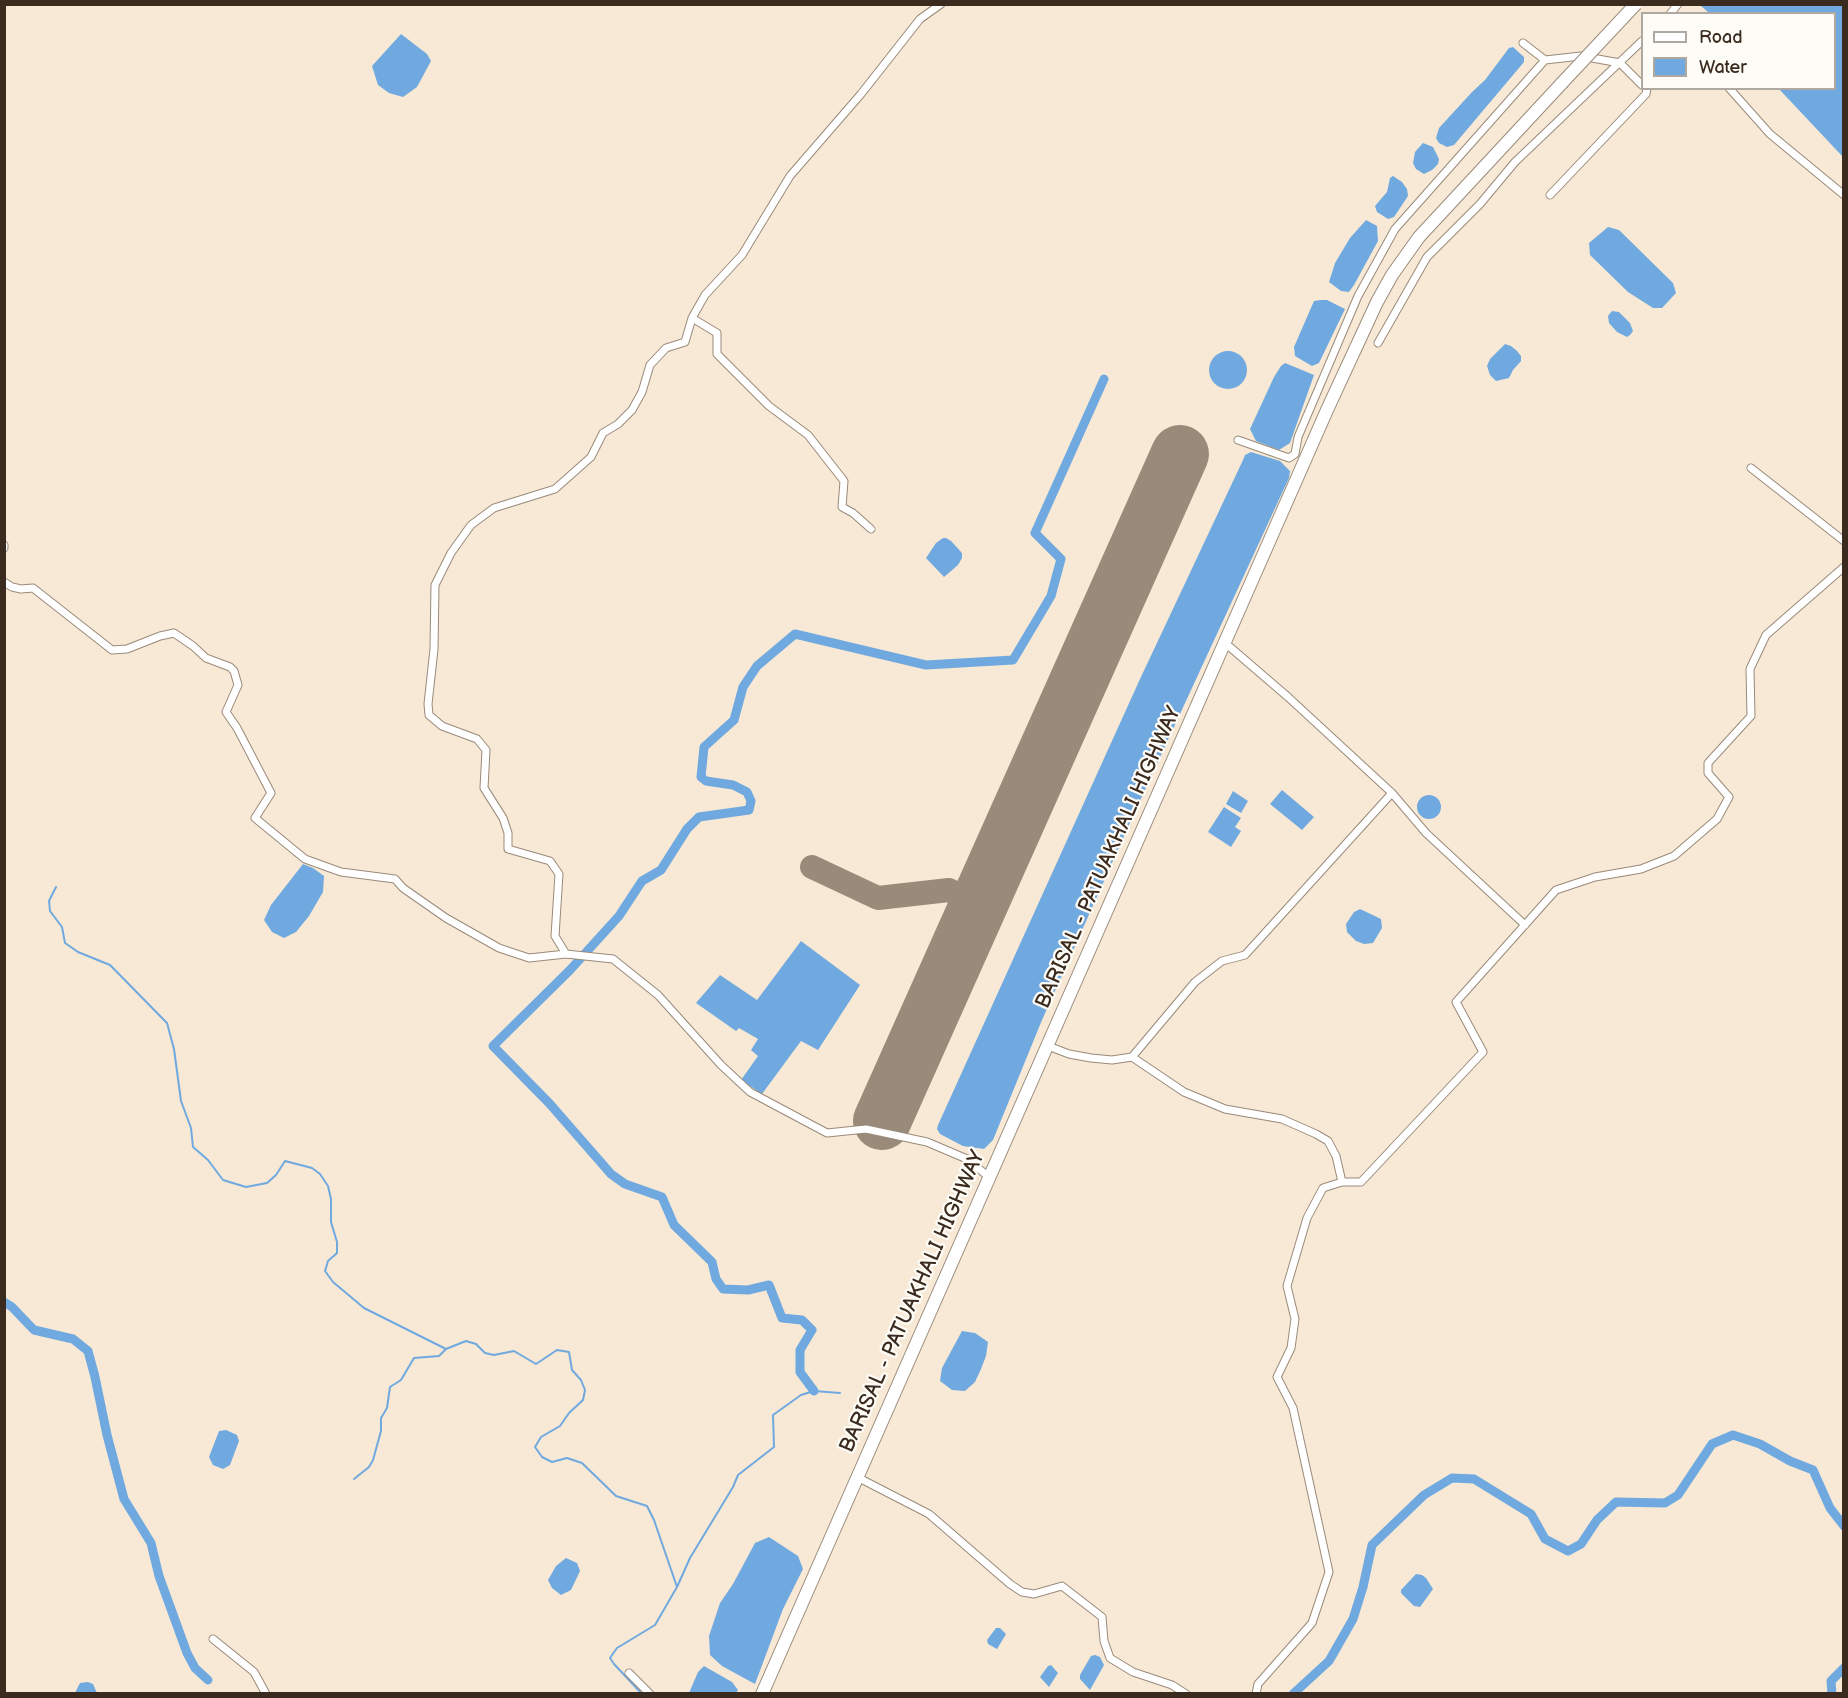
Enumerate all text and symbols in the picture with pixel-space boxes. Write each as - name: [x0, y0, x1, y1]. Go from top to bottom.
- legend: [1641, 12, 1836, 90]
- text: Road: [1699, 27, 1743, 48]
- text: Water: [1699, 57, 1747, 78]
- street label: BARISAL - PATUAKHALI HIGHWAY: [1031, 703, 1187, 1013]
- street label: BARISAL - PATUAKHALI HIGHWAY: [835, 1147, 991, 1457]

